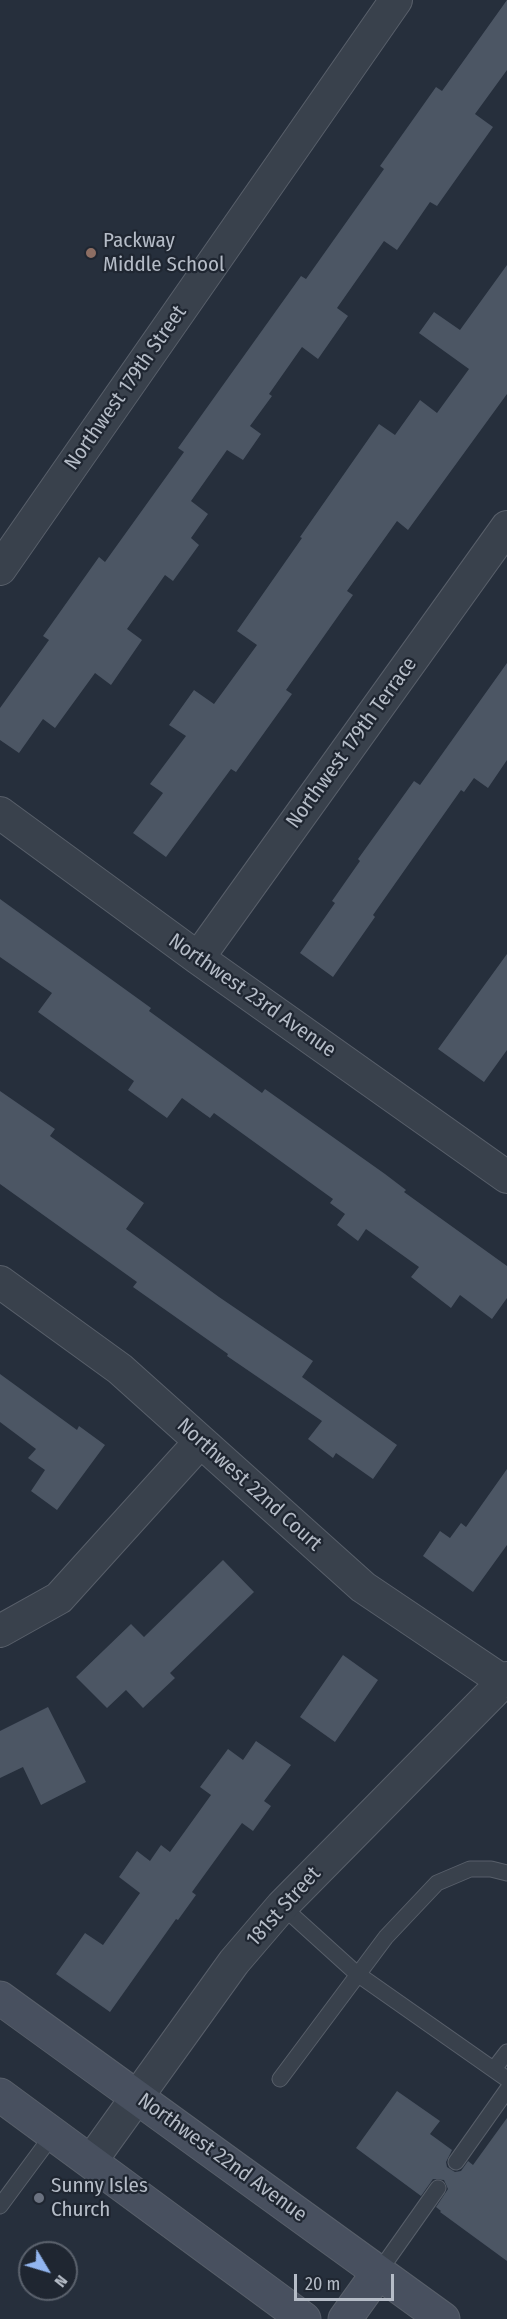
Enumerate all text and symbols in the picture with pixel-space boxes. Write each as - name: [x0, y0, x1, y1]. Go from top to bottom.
- place label: Packway Middle School: [103, 228, 225, 278]
- marker: Packway Middle School: [84, 246, 98, 260]
- street label: Northwest 179th Street: [60, 301, 192, 475]
- street label: Northwest 179th Terrace: [281, 652, 423, 834]
- street label: Northwest 23rd Avenue: [163, 929, 341, 1063]
- street label: Northwest 22nd Court: [171, 1413, 327, 1557]
- street label: 181st Street: [242, 1862, 326, 1952]
- street label: Northwest 22nd Avenue: [133, 2088, 311, 2228]
- place label: Sunny Isles Church: [51, 2173, 148, 2223]
- marker: Sunny Isles Church: [32, 2191, 46, 2205]
- north arrow: [18, 2241, 78, 2301]
- scale bar: [297, 2262, 398, 2300]
- text: N: [51, 2272, 71, 2291]
- text: 20 m: [305, 2273, 340, 2295]

